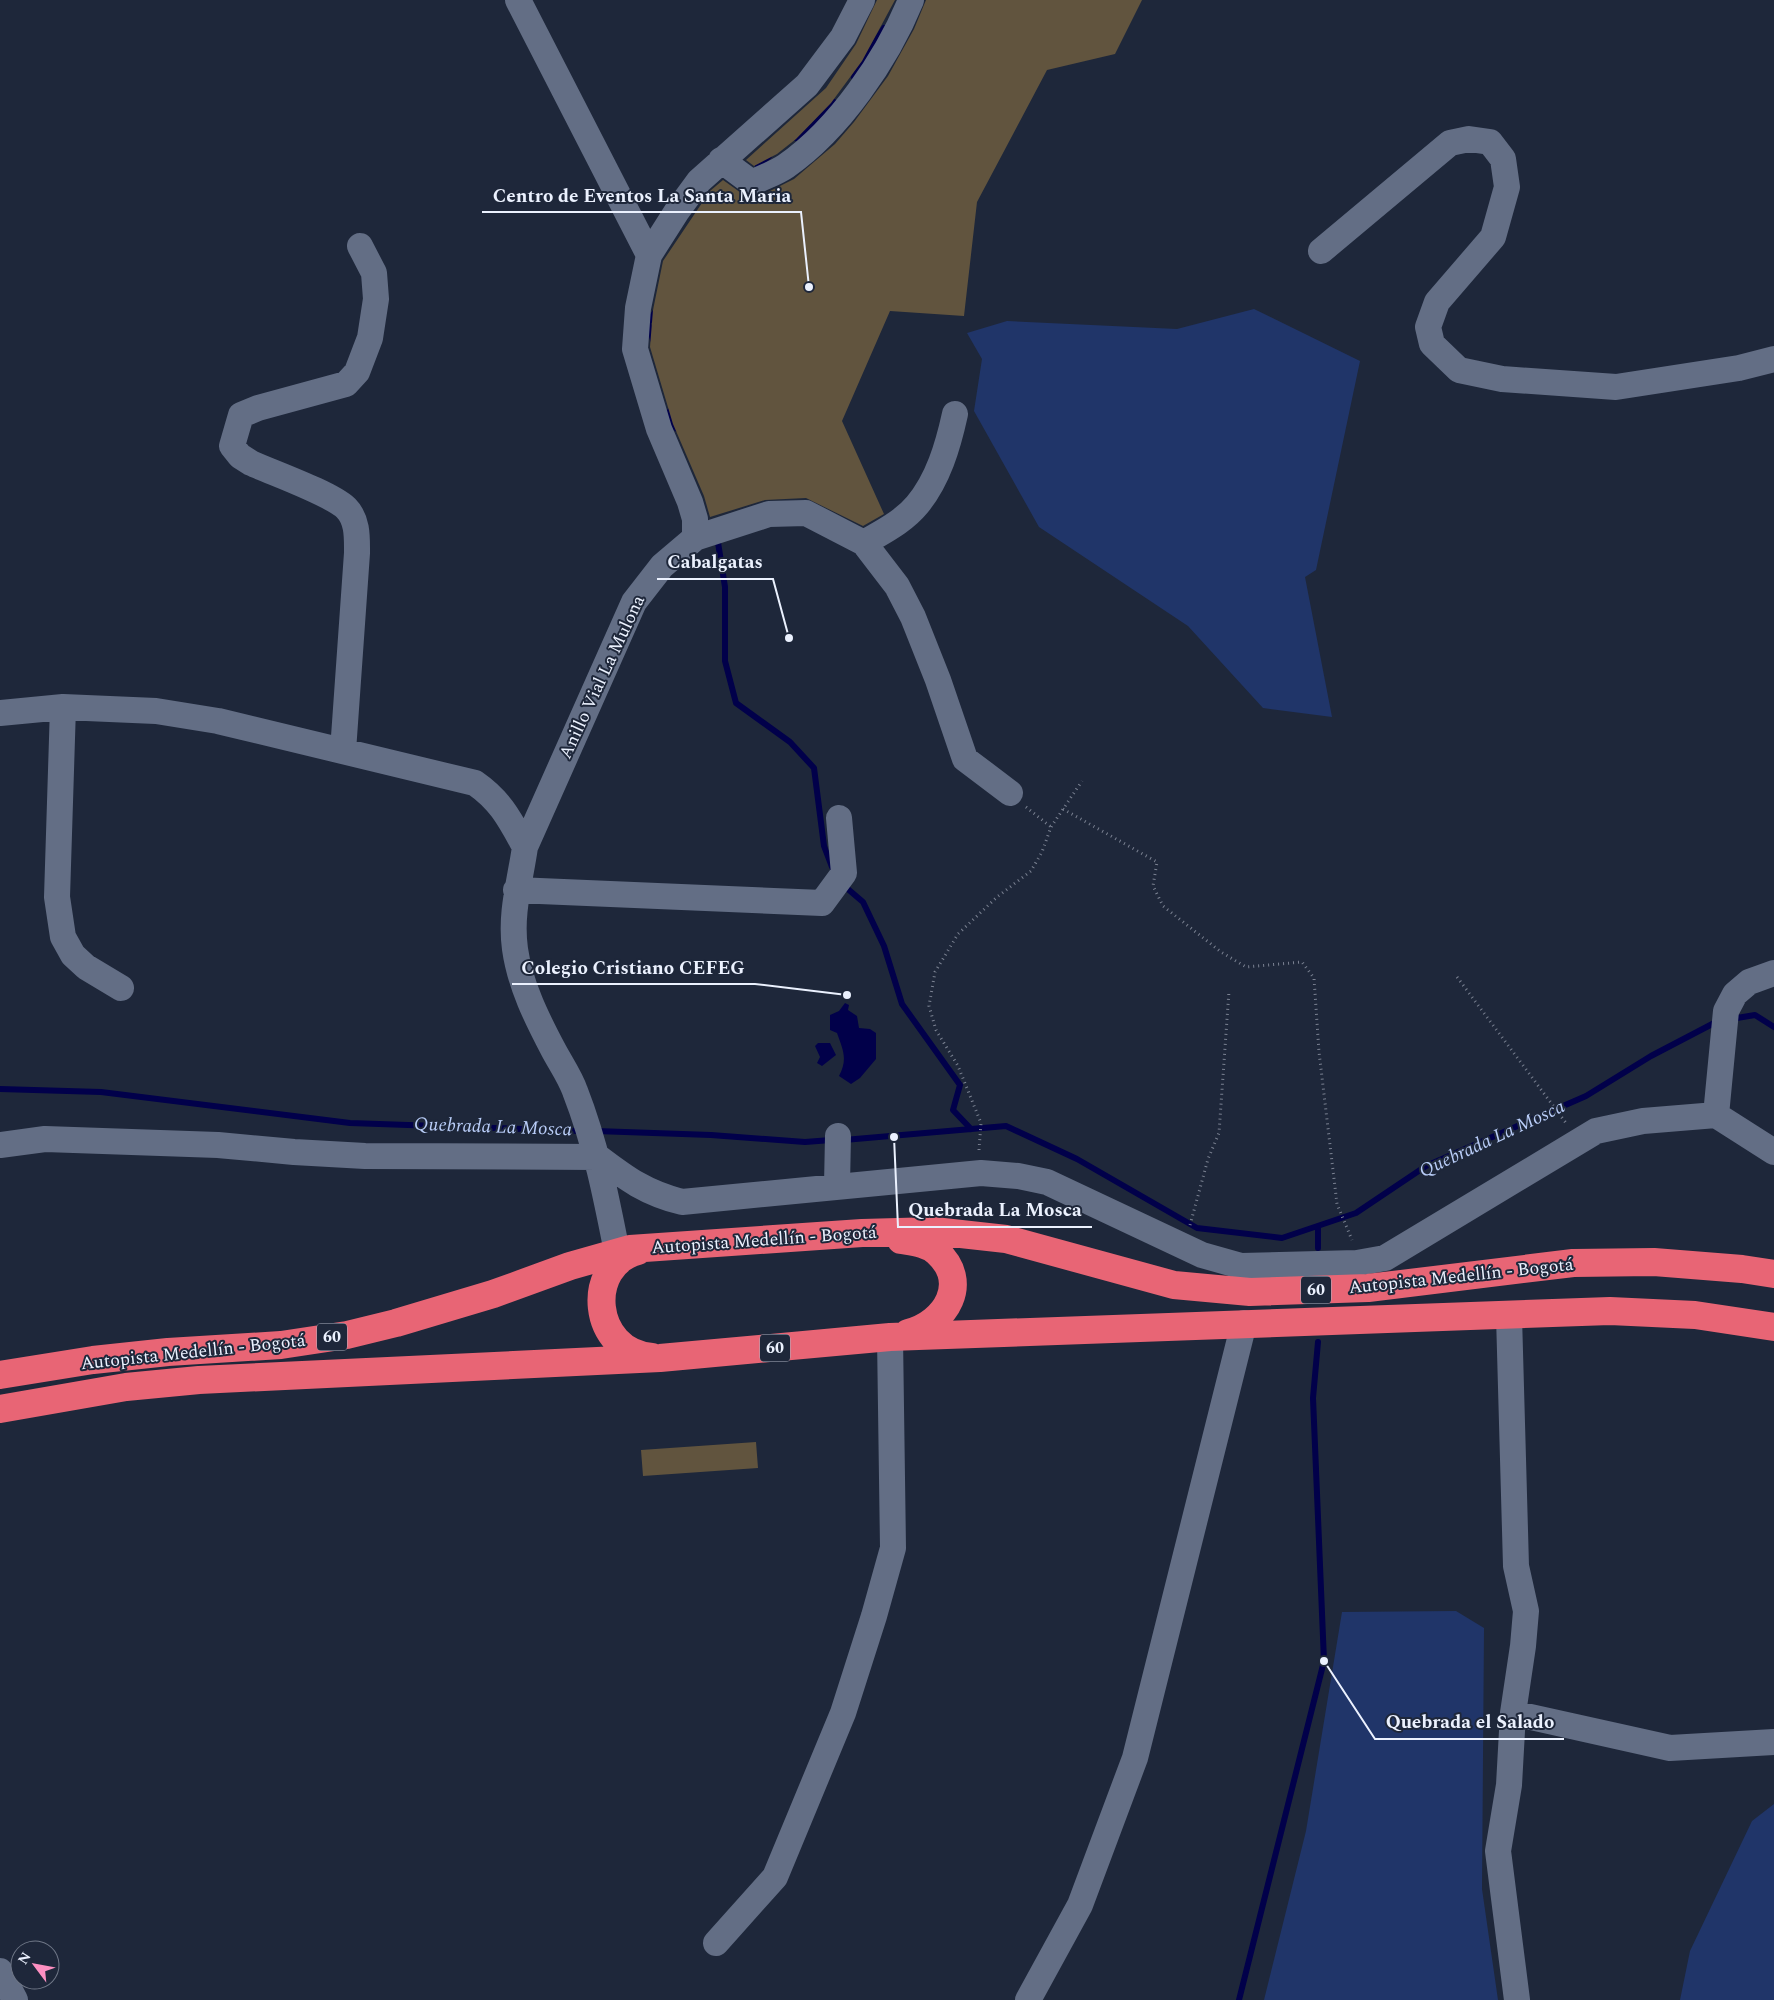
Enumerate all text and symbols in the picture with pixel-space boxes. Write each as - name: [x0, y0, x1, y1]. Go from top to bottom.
- callout: Centro de Eventos La Santa Maria: [482, 178, 801, 212]
- text: Centro de Eventos La Santa Maria: [493, 182, 791, 211]
- callout: Cabalgatas: [657, 545, 773, 579]
- text: Cabalgatas: [667, 548, 763, 577]
- street label: Anillo Vial La Mulona: [552, 590, 652, 763]
- callout: Colegio Cristiano CEFEG: [512, 950, 755, 984]
- text: Colegio Cristiano CEFEG: [521, 954, 745, 983]
- water label: Quebrada La Mosca: [1414, 1092, 1570, 1186]
- water label: Quebrada La Mosca: [413, 1110, 573, 1144]
- callout: Quebrada La Mosca: [898, 1193, 1092, 1227]
- text: Quebrada La Mosca: [908, 1196, 1082, 1225]
- street label: Autopista Medellín - Bogotá: [650, 1219, 878, 1261]
- street label: Autopista Medellín - Bogotá: [1347, 1251, 1575, 1301]
- road number: 60: [1301, 1276, 1331, 1304]
- road number: 60: [317, 1324, 347, 1350]
- street label: Autopista Medellín - Bogotá: [79, 1327, 307, 1377]
- road number: 60: [760, 1335, 790, 1362]
- callout: Quebrada el Salado: [1375, 1705, 1564, 1739]
- text: Quebrada el Salado: [1386, 1708, 1554, 1737]
- north arrow: [10, 1940, 60, 1990]
- text: N: [12, 1948, 36, 1969]

